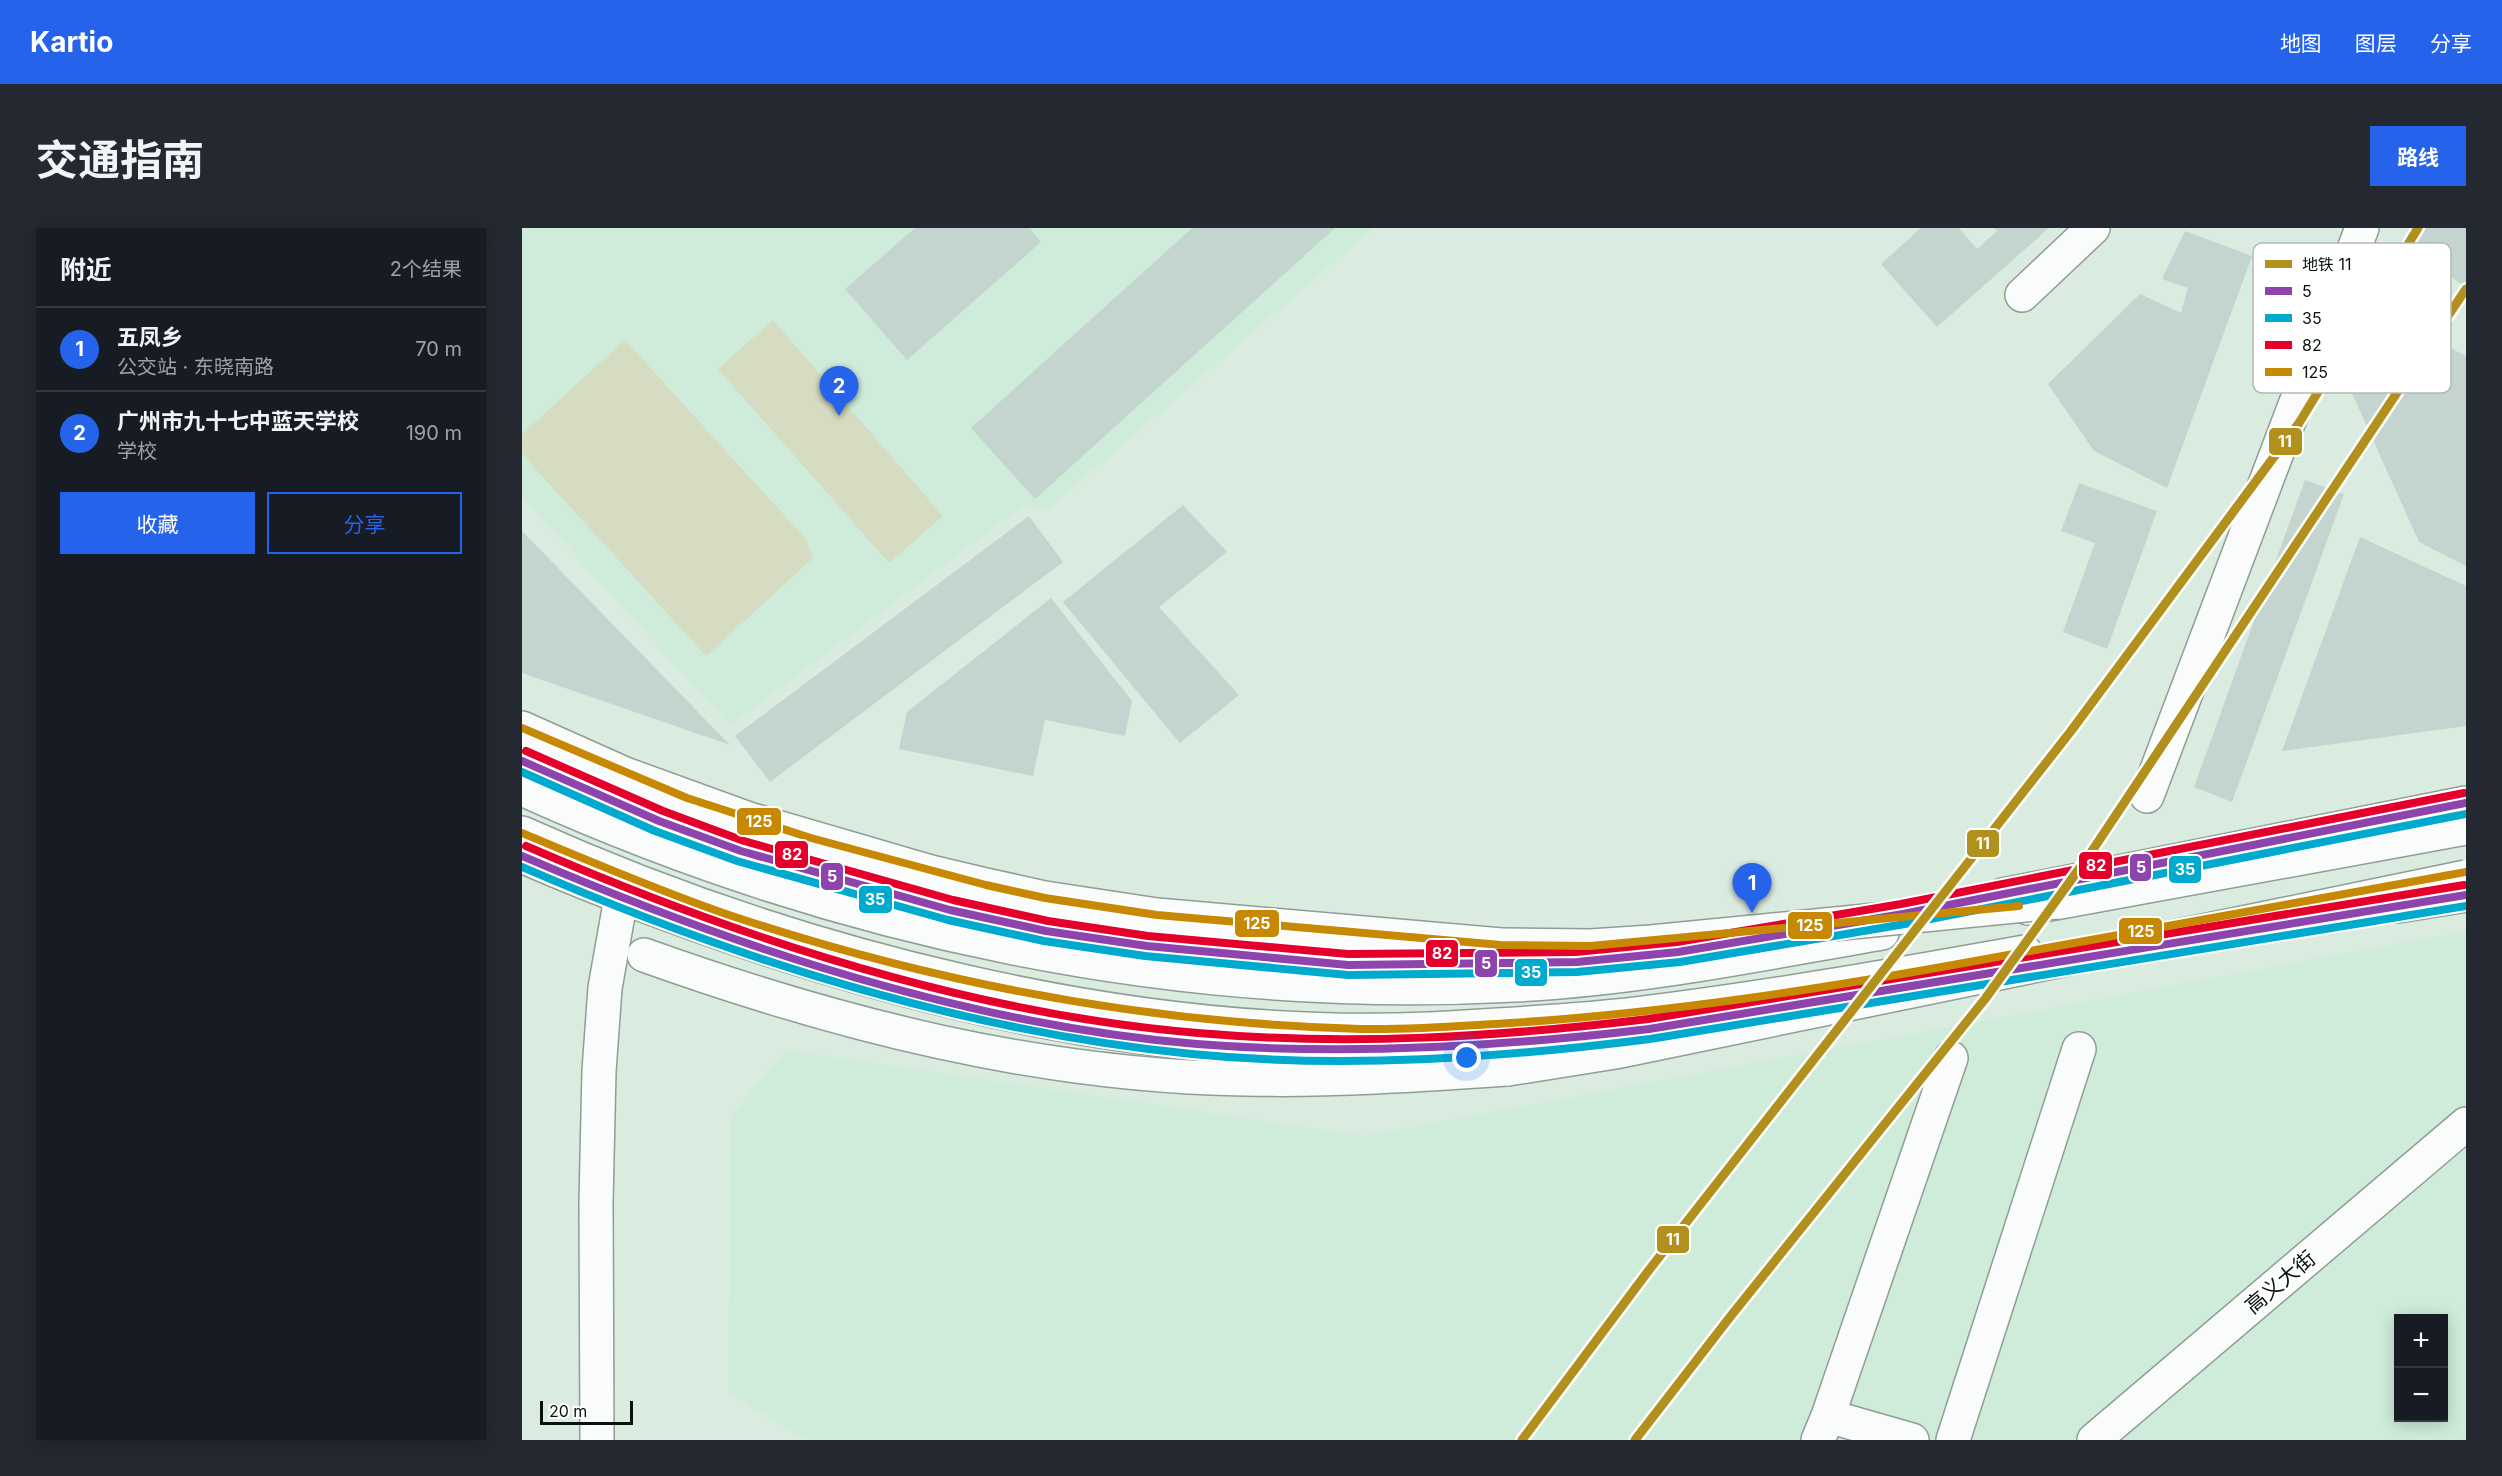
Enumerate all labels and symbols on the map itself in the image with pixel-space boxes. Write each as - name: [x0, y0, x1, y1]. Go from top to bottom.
- legend: [2253, 243, 2451, 393]
- text: 地铁 11: [2302, 254, 2352, 274]
- text: 5: [2302, 281, 2312, 301]
- text: 35: [2302, 308, 2322, 328]
- text: 82: [2302, 335, 2322, 355]
- text: 125: [2302, 362, 2328, 382]
- pin: 2: [820, 366, 858, 416]
- line badge: 11: [2268, 427, 2303, 456]
- text: 11: [2278, 431, 2292, 451]
- line badge: 125: [736, 807, 782, 836]
- text: 125: [745, 811, 773, 831]
- line badge: 11: [1966, 829, 2000, 858]
- text: 11: [1976, 833, 1990, 853]
- line badge: 82: [774, 840, 809, 869]
- text: 82: [782, 844, 802, 864]
- line badge: 82: [2078, 851, 2113, 880]
- line badge: 5: [2129, 853, 2152, 882]
- text: 82: [2086, 855, 2106, 875]
- line badge: 35: [2168, 855, 2202, 884]
- text: 5: [2136, 857, 2146, 877]
- text: 35: [2175, 859, 2195, 879]
- line badge: 5: [820, 862, 844, 891]
- pin: 1: [1732, 864, 1772, 913]
- text: 5: [827, 866, 837, 886]
- line badge: 35: [858, 885, 893, 914]
- text: 35: [865, 889, 885, 909]
- line badge: 125: [1234, 909, 1280, 938]
- line badge: 125: [1787, 911, 1833, 940]
- text: 125: [1243, 913, 1271, 933]
- text: 125: [1796, 915, 1824, 935]
- line badge: 125: [2118, 917, 2163, 945]
- text: 125: [2127, 921, 2155, 941]
- line badge: 82: [1425, 939, 1459, 968]
- text: 82: [1432, 943, 1452, 963]
- line badge: 5: [1474, 949, 1498, 978]
- text: 5: [1481, 953, 1491, 973]
- line badge: 35: [1514, 958, 1548, 987]
- text: 35: [1521, 962, 1541, 982]
- your location: [1452, 1043, 1481, 1072]
- line badge: 11: [1656, 1225, 1690, 1254]
- text: 11: [1666, 1229, 1680, 1249]
- street label: 高义大街: [2240, 1245, 2320, 1319]
- scale bar: [540, 1398, 633, 1426]

